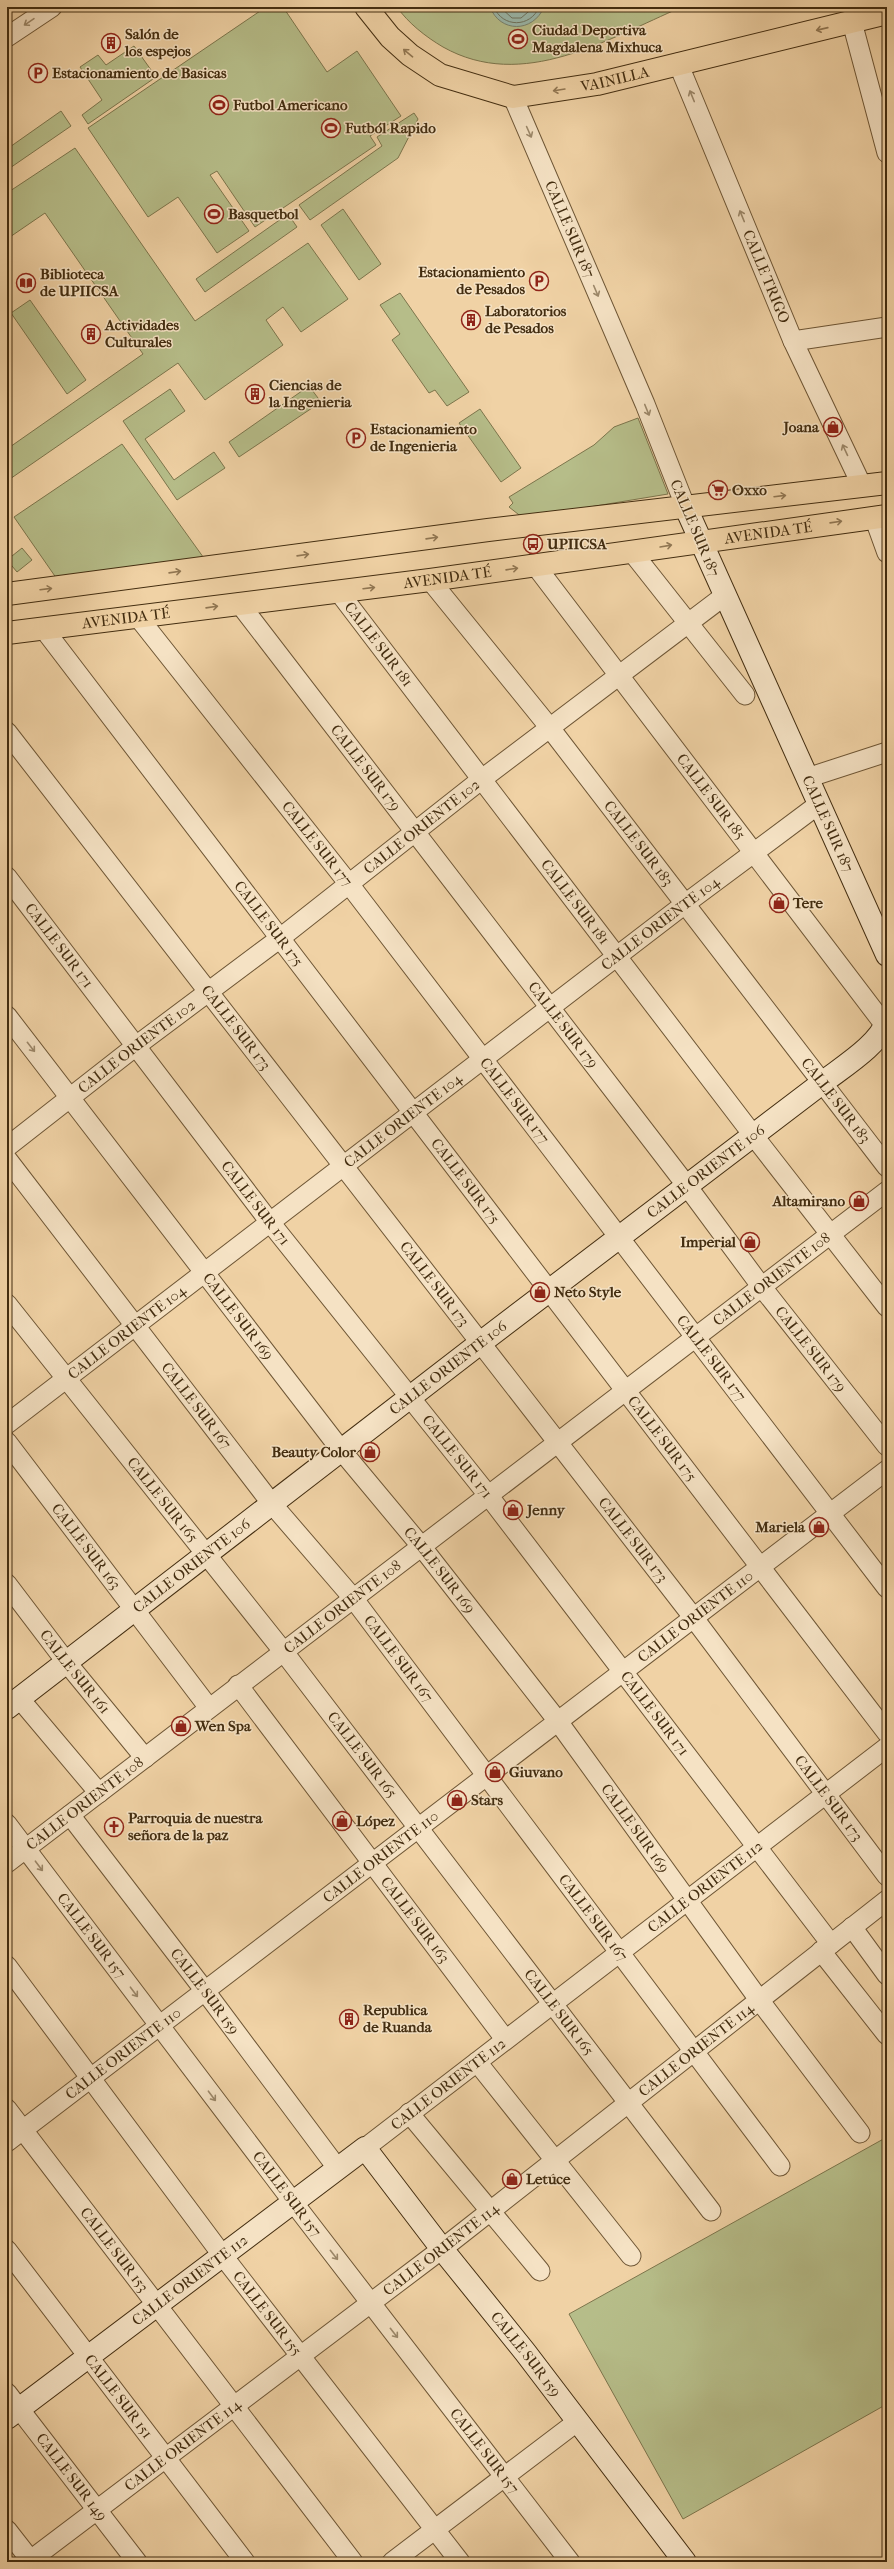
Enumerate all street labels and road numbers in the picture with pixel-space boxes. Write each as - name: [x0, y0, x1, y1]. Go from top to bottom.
- street label: VAINILLA: [578, 63, 651, 96]
- street label: CALLE SUR 187: [541, 178, 599, 281]
- street label: CALLE TRIGO: [739, 227, 794, 326]
- street label: CALLE SUR 187: [666, 477, 724, 579]
- street label: AVENIDA TÉ: [722, 518, 813, 548]
- street label: AVENIDA TÉ: [402, 563, 493, 592]
- street label: CALLE SUR 181: [341, 598, 417, 690]
- street label: AVENIDA TÉ: [80, 604, 171, 633]
- street label: CALLE SUR 179: [327, 721, 405, 815]
- street label: CALLE SUR 185: [673, 750, 750, 843]
- street label: CALLE SUR 187: [798, 772, 857, 875]
- street label: CALLE ORIENTE 102: [360, 775, 484, 878]
- street label: CALLE SUR 183: [600, 797, 677, 890]
- street label: CALLE SUR 177: [278, 798, 356, 890]
- street label: CALLE SUR 181: [537, 856, 613, 948]
- street label: CALLE ORIENTE 104: [597, 872, 724, 974]
- street label: CALLE SUR 175: [230, 877, 307, 970]
- street label: CALLE SUR 171: [21, 899, 97, 991]
- street label: CALLE SUR 179: [524, 978, 602, 1072]
- street label: CALLE SUR 173: [198, 982, 275, 1074]
- street label: CALLE ORIENTE 102: [74, 996, 199, 1097]
- street label: CALLE SUR 177: [476, 1054, 553, 1147]
- street label: CALLE SUR 183: [797, 1054, 874, 1147]
- street label: CALLE ORIENTE 104: [340, 1069, 466, 1171]
- street label: CALLE ORIENTE 106: [643, 1120, 769, 1222]
- street label: CALLE SUR 175: [427, 1135, 504, 1227]
- street label: CALLE SUR 171: [217, 1157, 294, 1249]
- street label: CALLE ORIENTE 108: [709, 1229, 834, 1330]
- street label: CALLE SUR 173: [396, 1238, 473, 1330]
- street label: CALLE SUR 169: [199, 1269, 277, 1364]
- street label: CALLE ORIENTE 104: [64, 1280, 190, 1383]
- street label: CALLE SUR 179: [771, 1303, 850, 1396]
- street label: CALLE SUR 177: [673, 1311, 750, 1405]
- street label: CALLE ORIENTE 106: [386, 1317, 511, 1419]
- street label: CALLE SUR 167: [158, 1359, 235, 1453]
- street label: CALLE SUR 175: [624, 1392, 701, 1485]
- street label: CALLE SUR 171: [418, 1411, 496, 1502]
- street label: CALLE SUR 165: [123, 1453, 202, 1546]
- street label: CALLE SUR 173: [595, 1494, 672, 1586]
- street label: CALLE SUR 163: [48, 1500, 125, 1593]
- street label: CALLE ORIENTE 106: [129, 1514, 255, 1617]
- street label: CALLE SUR 169: [400, 1523, 479, 1617]
- street label: CALLE ORIENTE 108: [280, 1556, 405, 1657]
- street label: CALLE ORIENTE 110: [634, 1567, 757, 1666]
- street label: CALLE SUR 167: [360, 1612, 437, 1706]
- street label: CALLE SUR 161: [36, 1626, 114, 1717]
- street label: CALLE SUR 171: [617, 1667, 693, 1759]
- street label: CALLE SUR 165: [324, 1708, 401, 1801]
- street label: CALLE SUR 173: [791, 1752, 867, 1845]
- street label: CALLE ORIENTE 108: [23, 1753, 147, 1854]
- street label: CALLE SUR 169: [597, 1780, 673, 1876]
- street label: CALLE ORIENTE 110: [319, 1807, 442, 1907]
- street label: CALLE ORIENTE 112: [644, 1837, 767, 1937]
- street label: CALLE SUR 167: [555, 1871, 632, 1965]
- street label: CALLE SUR 163: [377, 1873, 453, 1966]
- street label: CALLE SUR 157: [53, 1889, 130, 1982]
- street label: CALLE SUR 159: [166, 1945, 243, 2038]
- street label: CALLE SUR 165: [520, 1966, 598, 2059]
- street label: CALLE ORIENTE 114: [635, 1998, 758, 2100]
- street label: CALLE ORIENTE 110: [62, 2004, 184, 2103]
- street label: CALLE ORIENTE 112: [387, 2034, 510, 2134]
- street label: CALLE SUR 157: [249, 2148, 325, 2240]
- street label: CALLE ORIENTE 114: [379, 2198, 503, 2299]
- street label: CALLE SUR 153: [76, 2204, 152, 2296]
- street label: CALLE ORIENTE 112: [128, 2231, 251, 2330]
- street label: CALLE SUR 155: [229, 2267, 306, 2359]
- street label: CALLE SUR 159: [487, 2308, 565, 2401]
- street label: CALLE SUR 151: [81, 2351, 156, 2442]
- street label: CALLE ORIENTE 114: [121, 2395, 245, 2495]
- street label: CALLE SUR 157: [446, 2405, 523, 2497]
- street label: CALLE SUR 149: [32, 2430, 111, 2525]

